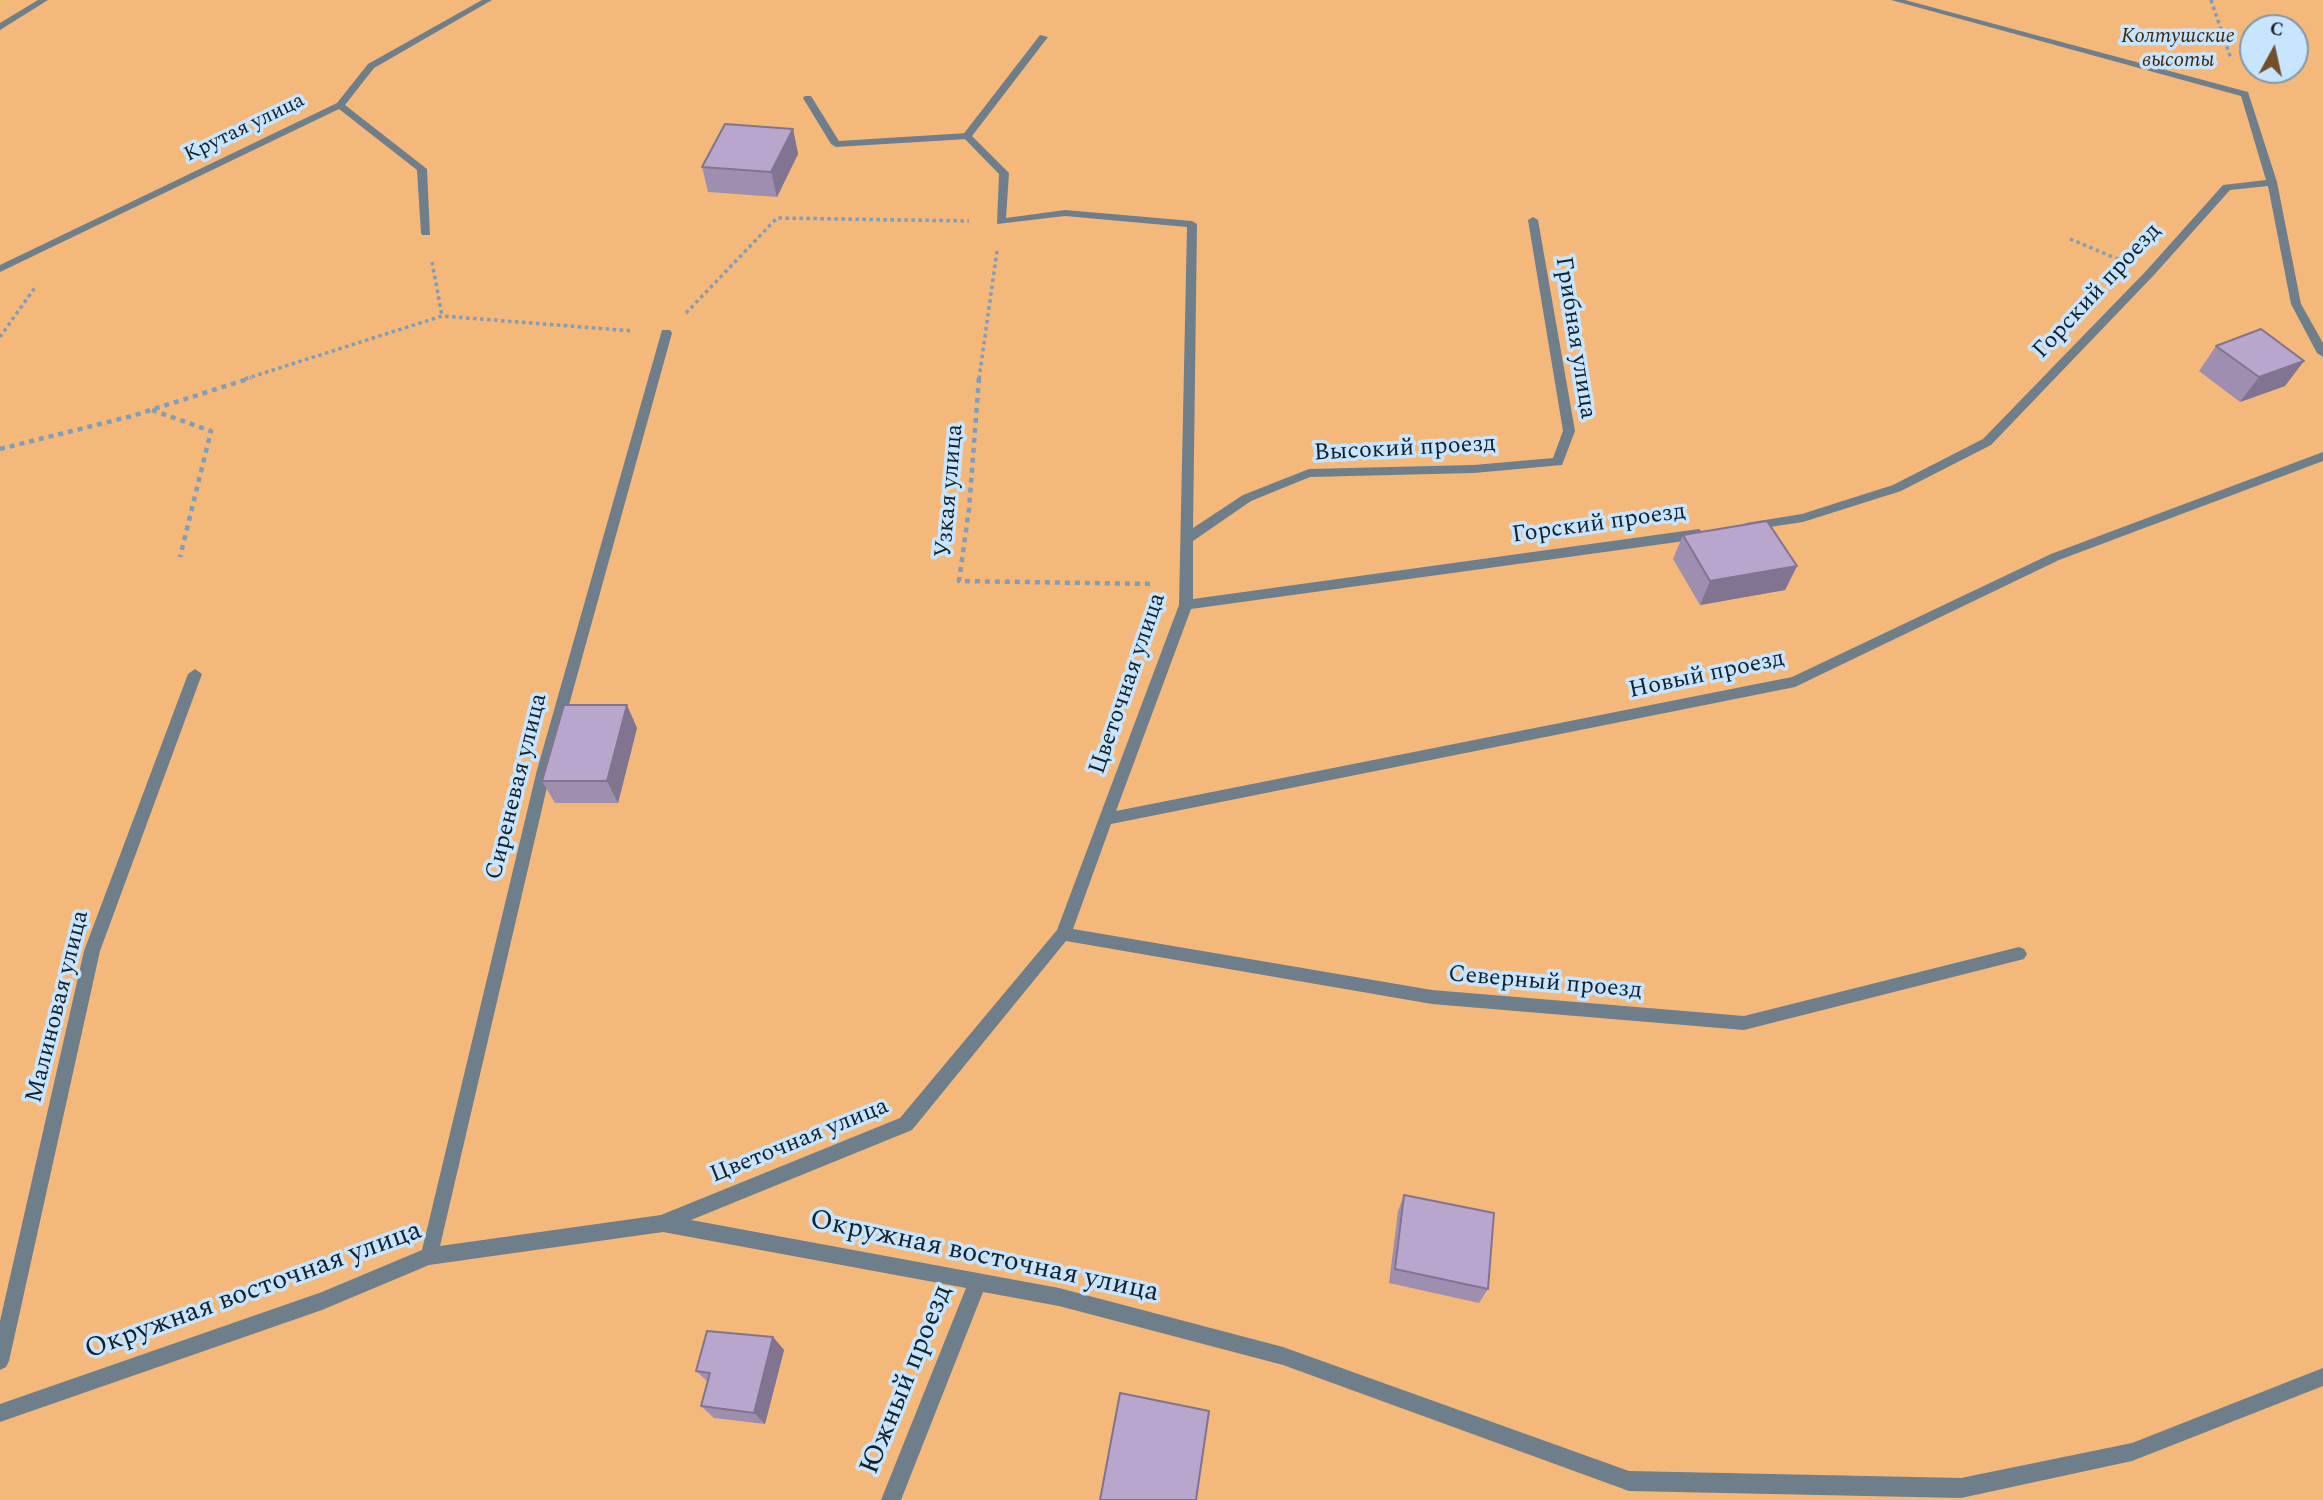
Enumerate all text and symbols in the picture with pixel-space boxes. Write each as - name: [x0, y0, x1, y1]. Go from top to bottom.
- north arrow: [2239, 14, 2309, 84]
- text: С: [2268, 14, 2285, 45]
- park label: Колтушские высоты: [2121, 25, 2235, 75]
- street label: Крутая улица: [181, 89, 309, 169]
- street label: Горский проезд: [2028, 218, 2168, 366]
- street label: Грибная улица: [1547, 255, 1601, 421]
- street label: Узкая улица: [931, 423, 971, 559]
- street label: Высокий проезд: [1313, 431, 1497, 469]
- street label: Горский проезд: [1510, 499, 1688, 551]
- street label: Цветочная улица: [1085, 590, 1173, 778]
- street label: Новый проезд: [1626, 645, 1788, 707]
- street label: Сиреневая улица: [481, 691, 555, 883]
- street label: Малиновая улица: [21, 908, 97, 1106]
- street label: Северный проезд: [1447, 961, 1643, 1007]
- street label: Цветочная улица: [707, 1093, 893, 1191]
- street label: Окружная восточная улица: [806, 1205, 1162, 1311]
- street label: Окружная восточная улица: [81, 1215, 427, 1369]
- street label: Южный проезд: [855, 1280, 961, 1480]

